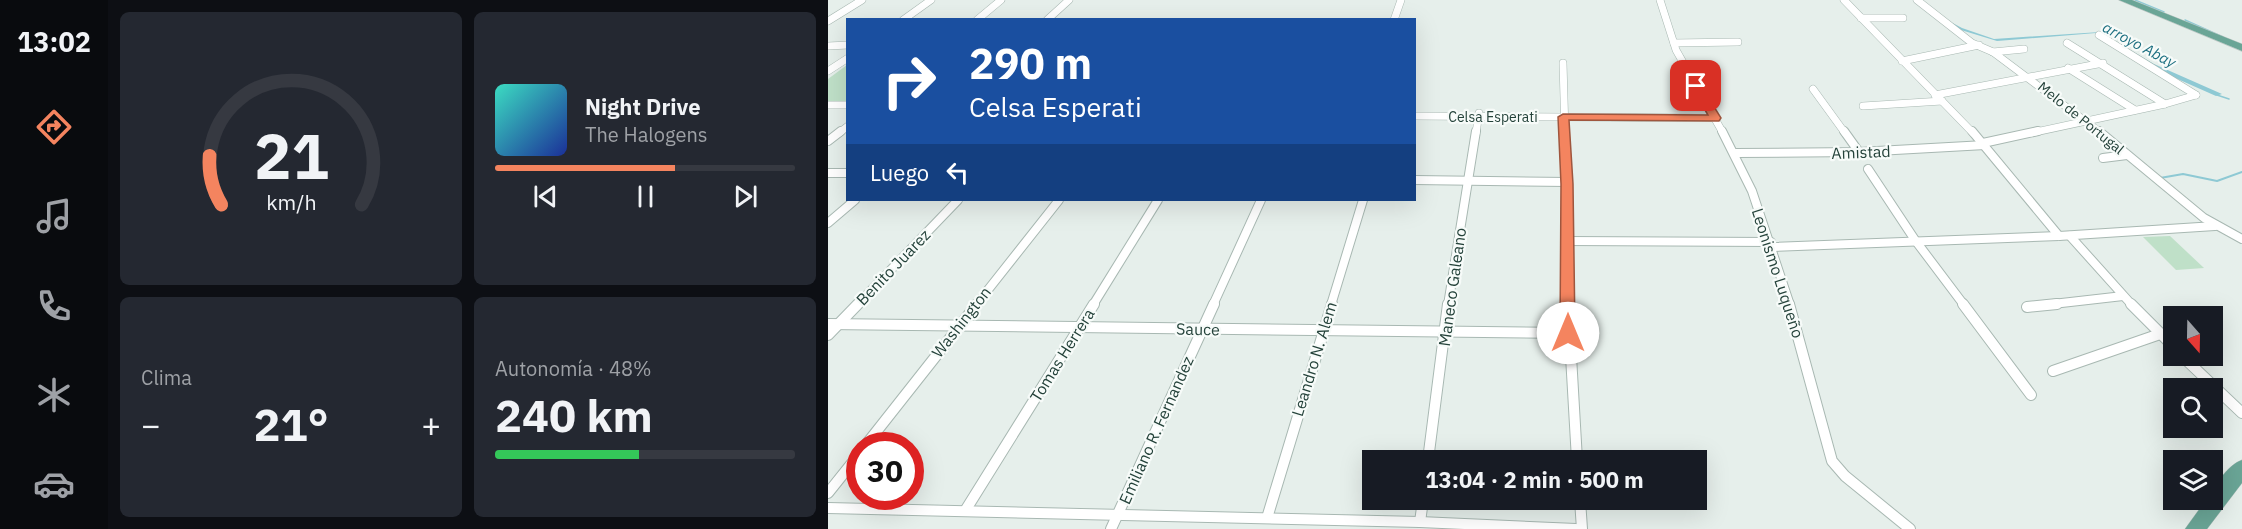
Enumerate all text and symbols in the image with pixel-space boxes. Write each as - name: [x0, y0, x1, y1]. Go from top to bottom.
- water label: arroyo Abay: [2099, 17, 2180, 72]
- text: 13:02: [17, 24, 91, 59]
- text: 290 m: [969, 36, 1092, 91]
- icon: right: [870, 42, 948, 120]
- pin: [1670, 60, 1721, 111]
- icon: arrive: [1679, 69, 1712, 102]
- street label: Melo de Portugal: [2034, 78, 2128, 158]
- text: Celsa Esperati: [969, 89, 1142, 124]
- text: Night Drive: [585, 92, 701, 121]
- icon: directions: [33, 106, 75, 148]
- street label: Celsa Esperati: [1448, 108, 1538, 126]
- text: 21: [254, 116, 328, 197]
- text: The Halogens: [585, 121, 707, 148]
- street label: Amistad: [1831, 141, 1891, 163]
- icon: left: [941, 156, 974, 189]
- text: Luego: [870, 158, 929, 187]
- icon: previous: [529, 180, 562, 213]
- icon: pause: [629, 180, 662, 213]
- icon: next: [729, 180, 762, 213]
- text: km/h: [266, 189, 316, 217]
- icon: music: [33, 195, 75, 237]
- street label: Leonismo Luqueño: [1748, 206, 1808, 340]
- street label: Benito Juarez: [852, 225, 934, 309]
- street label: Maneco Galeano: [1434, 226, 1470, 348]
- street label: Washington: [927, 282, 995, 362]
- icon: phone: [33, 285, 75, 327]
- street label: Leandro N. Alem: [1287, 299, 1341, 419]
- position arrow: [1536, 301, 1600, 365]
- street label: Tomas Herrera: [1025, 304, 1099, 405]
- north arrow: [2163, 306, 2223, 366]
- map controls: [2163, 306, 2223, 510]
- street label: Sauce: [1176, 319, 1220, 339]
- street label: Emiliano R. Fernandez: [1114, 353, 1198, 507]
- text: Autonomía · 48%: [495, 355, 652, 382]
- text: Clima: [141, 364, 192, 391]
- icon: climate: [33, 374, 75, 416]
- button: search: [2163, 378, 2223, 438]
- text: 240 km: [495, 386, 653, 444]
- text: 21°: [253, 395, 329, 453]
- text: −: [141, 403, 161, 446]
- text: +: [421, 403, 441, 446]
- speed limit sign: 30: [846, 432, 924, 510]
- button: layers: [2163, 450, 2223, 510]
- icon: car: [33, 463, 75, 505]
- text: 13:04 · 2 min · 500 m: [1425, 465, 1644, 494]

